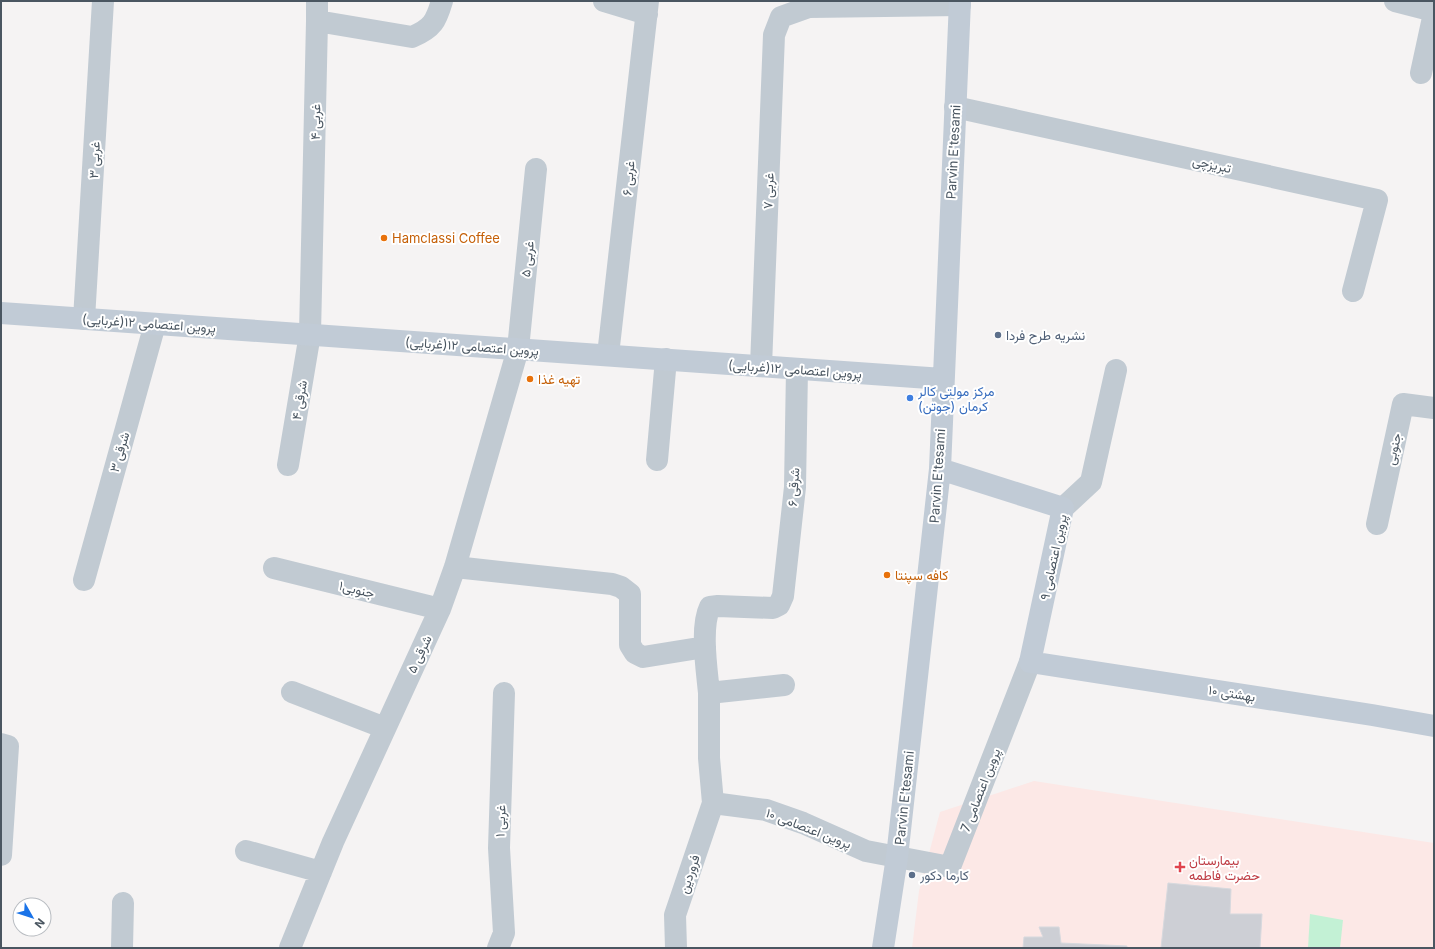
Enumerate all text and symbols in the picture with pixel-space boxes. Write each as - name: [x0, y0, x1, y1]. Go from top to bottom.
- street label: غربی ۴: [307, 104, 324, 140]
- street label: Parvin E'tesami: [943, 104, 963, 200]
- street label: غربی ۳: [85, 141, 104, 179]
- street label: تبریزچی: [1191, 152, 1233, 178]
- street label: غربی ۶: [618, 160, 639, 196]
- street label: غربی ۷: [759, 172, 778, 209]
- place label: Hamclassi Coffee: [392, 230, 500, 246]
- marker: Hamclassi Coffee: [379, 233, 389, 243]
- street label: غربی ۵: [517, 240, 538, 278]
- street label: پروین اعتصامی ۱۲(غربایی): [81, 310, 216, 338]
- place label: نشریه طرح فردا: [1006, 327, 1085, 345]
- marker: نشریه طرح فردا: [993, 330, 1003, 340]
- street label: پروین اعتصامی ۱۲(غربایی): [404, 333, 539, 361]
- street label: پروین اعتصامی ۱۲(غربایی): [727, 356, 862, 384]
- place label: تهیه غذا: [538, 371, 580, 388]
- marker: تهیه غذا: [525, 374, 535, 384]
- street label: شرقی ۴: [288, 379, 311, 421]
- place label: مرکز مولتی کالر کرمان (جوتن): [917, 383, 994, 415]
- marker: مرکز مولتی کالر کرمان (جوتن): [905, 393, 915, 403]
- street label: Parvin E'tesami: [926, 428, 948, 524]
- street label: شرقی ۳: [106, 430, 133, 474]
- street label: جنوبی: [1382, 431, 1405, 467]
- street label: شرقی ۶: [784, 467, 803, 507]
- street label: پروین اعتصامی ۹: [1036, 513, 1072, 602]
- place label: کافه سپنتا: [895, 567, 948, 585]
- marker: کافه سپنتا: [882, 570, 892, 580]
- street label: جنوبی۱: [337, 577, 377, 602]
- street label: شرقی ۵: [403, 632, 436, 676]
- street label: بهشتی ۱۰: [1207, 681, 1257, 706]
- street label: پروین اعتصامی 7: [957, 746, 1005, 835]
- street label: Parvin E'tesami: [891, 750, 917, 846]
- street label: غربی ۱: [491, 804, 510, 837]
- street label: پروین اعتصامی ۱۰: [763, 804, 854, 853]
- street label: فروردین: [675, 852, 704, 896]
- place label: بیمارستان حضرت فاطمه: [1189, 852, 1260, 884]
- marker: بیمارستان حضرت فاطمه: [1174, 861, 1186, 873]
- place label: کارما دکور: [919, 867, 969, 884]
- marker: کارما دکور: [907, 870, 917, 880]
- north arrow: [12, 897, 52, 937]
- text: N: [32, 916, 48, 931]

